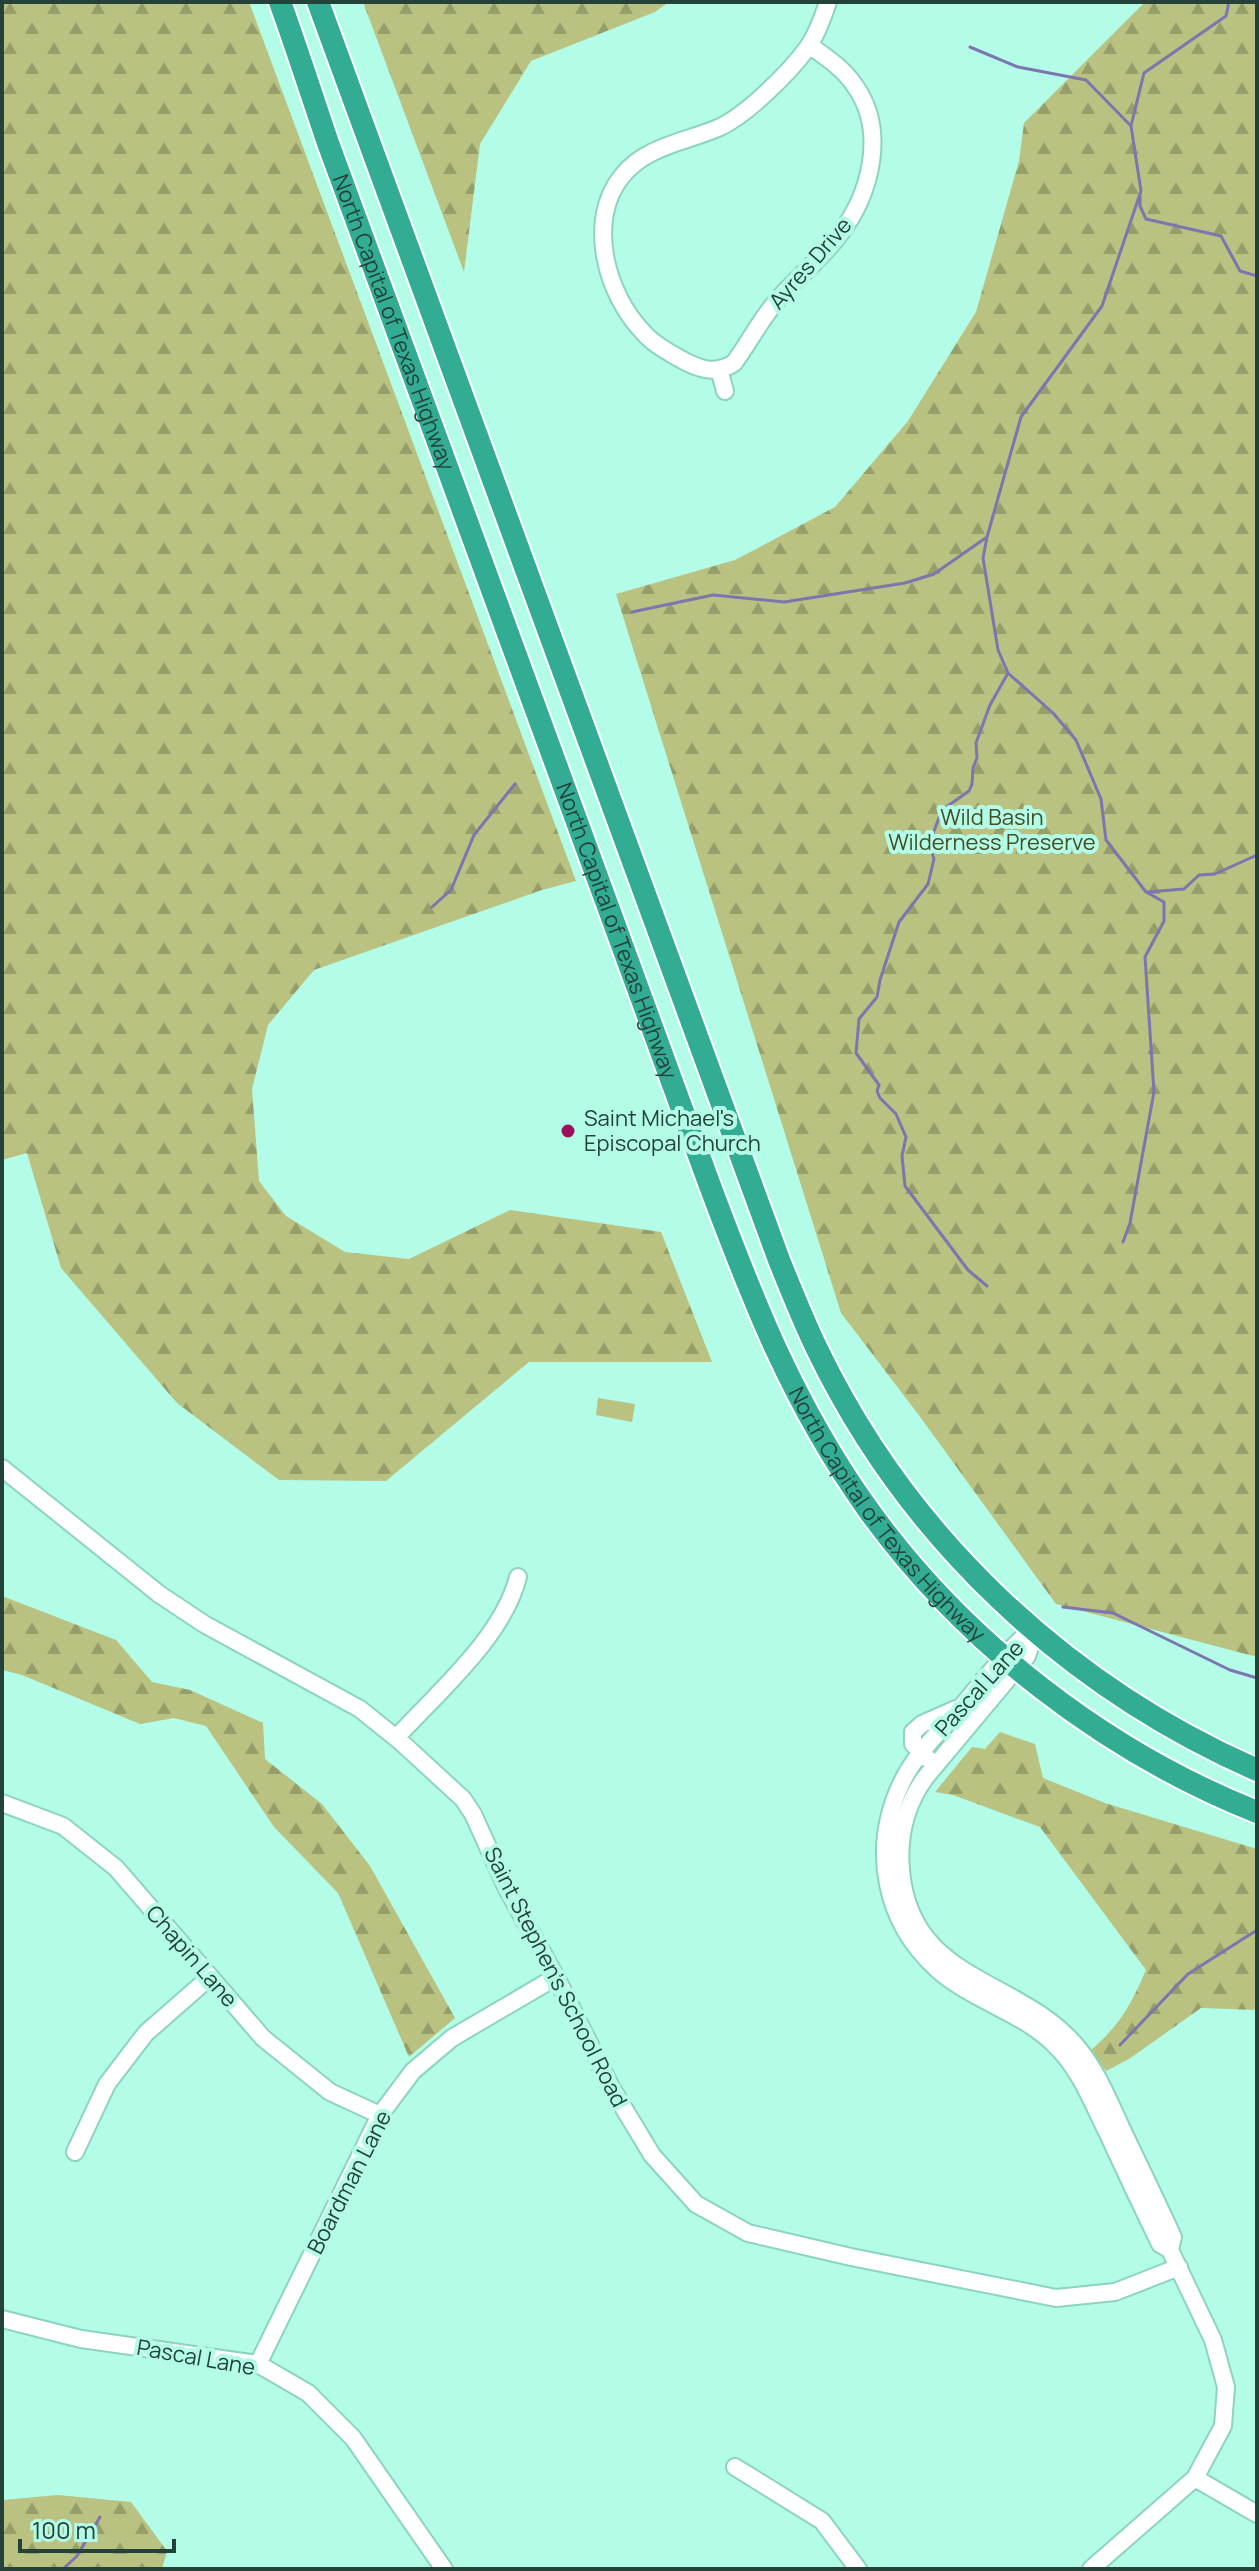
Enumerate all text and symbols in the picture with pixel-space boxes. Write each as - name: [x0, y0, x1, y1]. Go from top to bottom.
- street label: North Capital of Texas Highway: [326, 170, 462, 475]
- street label: Ayres Drive: [762, 211, 858, 315]
- street label: North Capital of Texas Highway: [549, 778, 685, 1083]
- park label: Wild Basin Wilderness Preserve: [888, 802, 1096, 857]
- place label: Saint Michael's Episcopal Church: [584, 1103, 761, 1158]
- marker: Saint Michael's Episcopal Church: [559, 1122, 577, 1140]
- street label: North Capital of Texas Highway: [782, 1382, 992, 1649]
- street label: Pascal Lane: [928, 1633, 1030, 1743]
- street label: Saint Stephen's School Road: [477, 1842, 635, 2112]
- street label: Chapin Lane: [139, 1899, 245, 2013]
- street label: Boardman Lane: [300, 2105, 398, 2259]
- street label: Pascal Lane: [134, 2332, 258, 2382]
- scale bar: [20, 2503, 174, 2553]
- text: 100 m: [32, 2513, 96, 2546]

